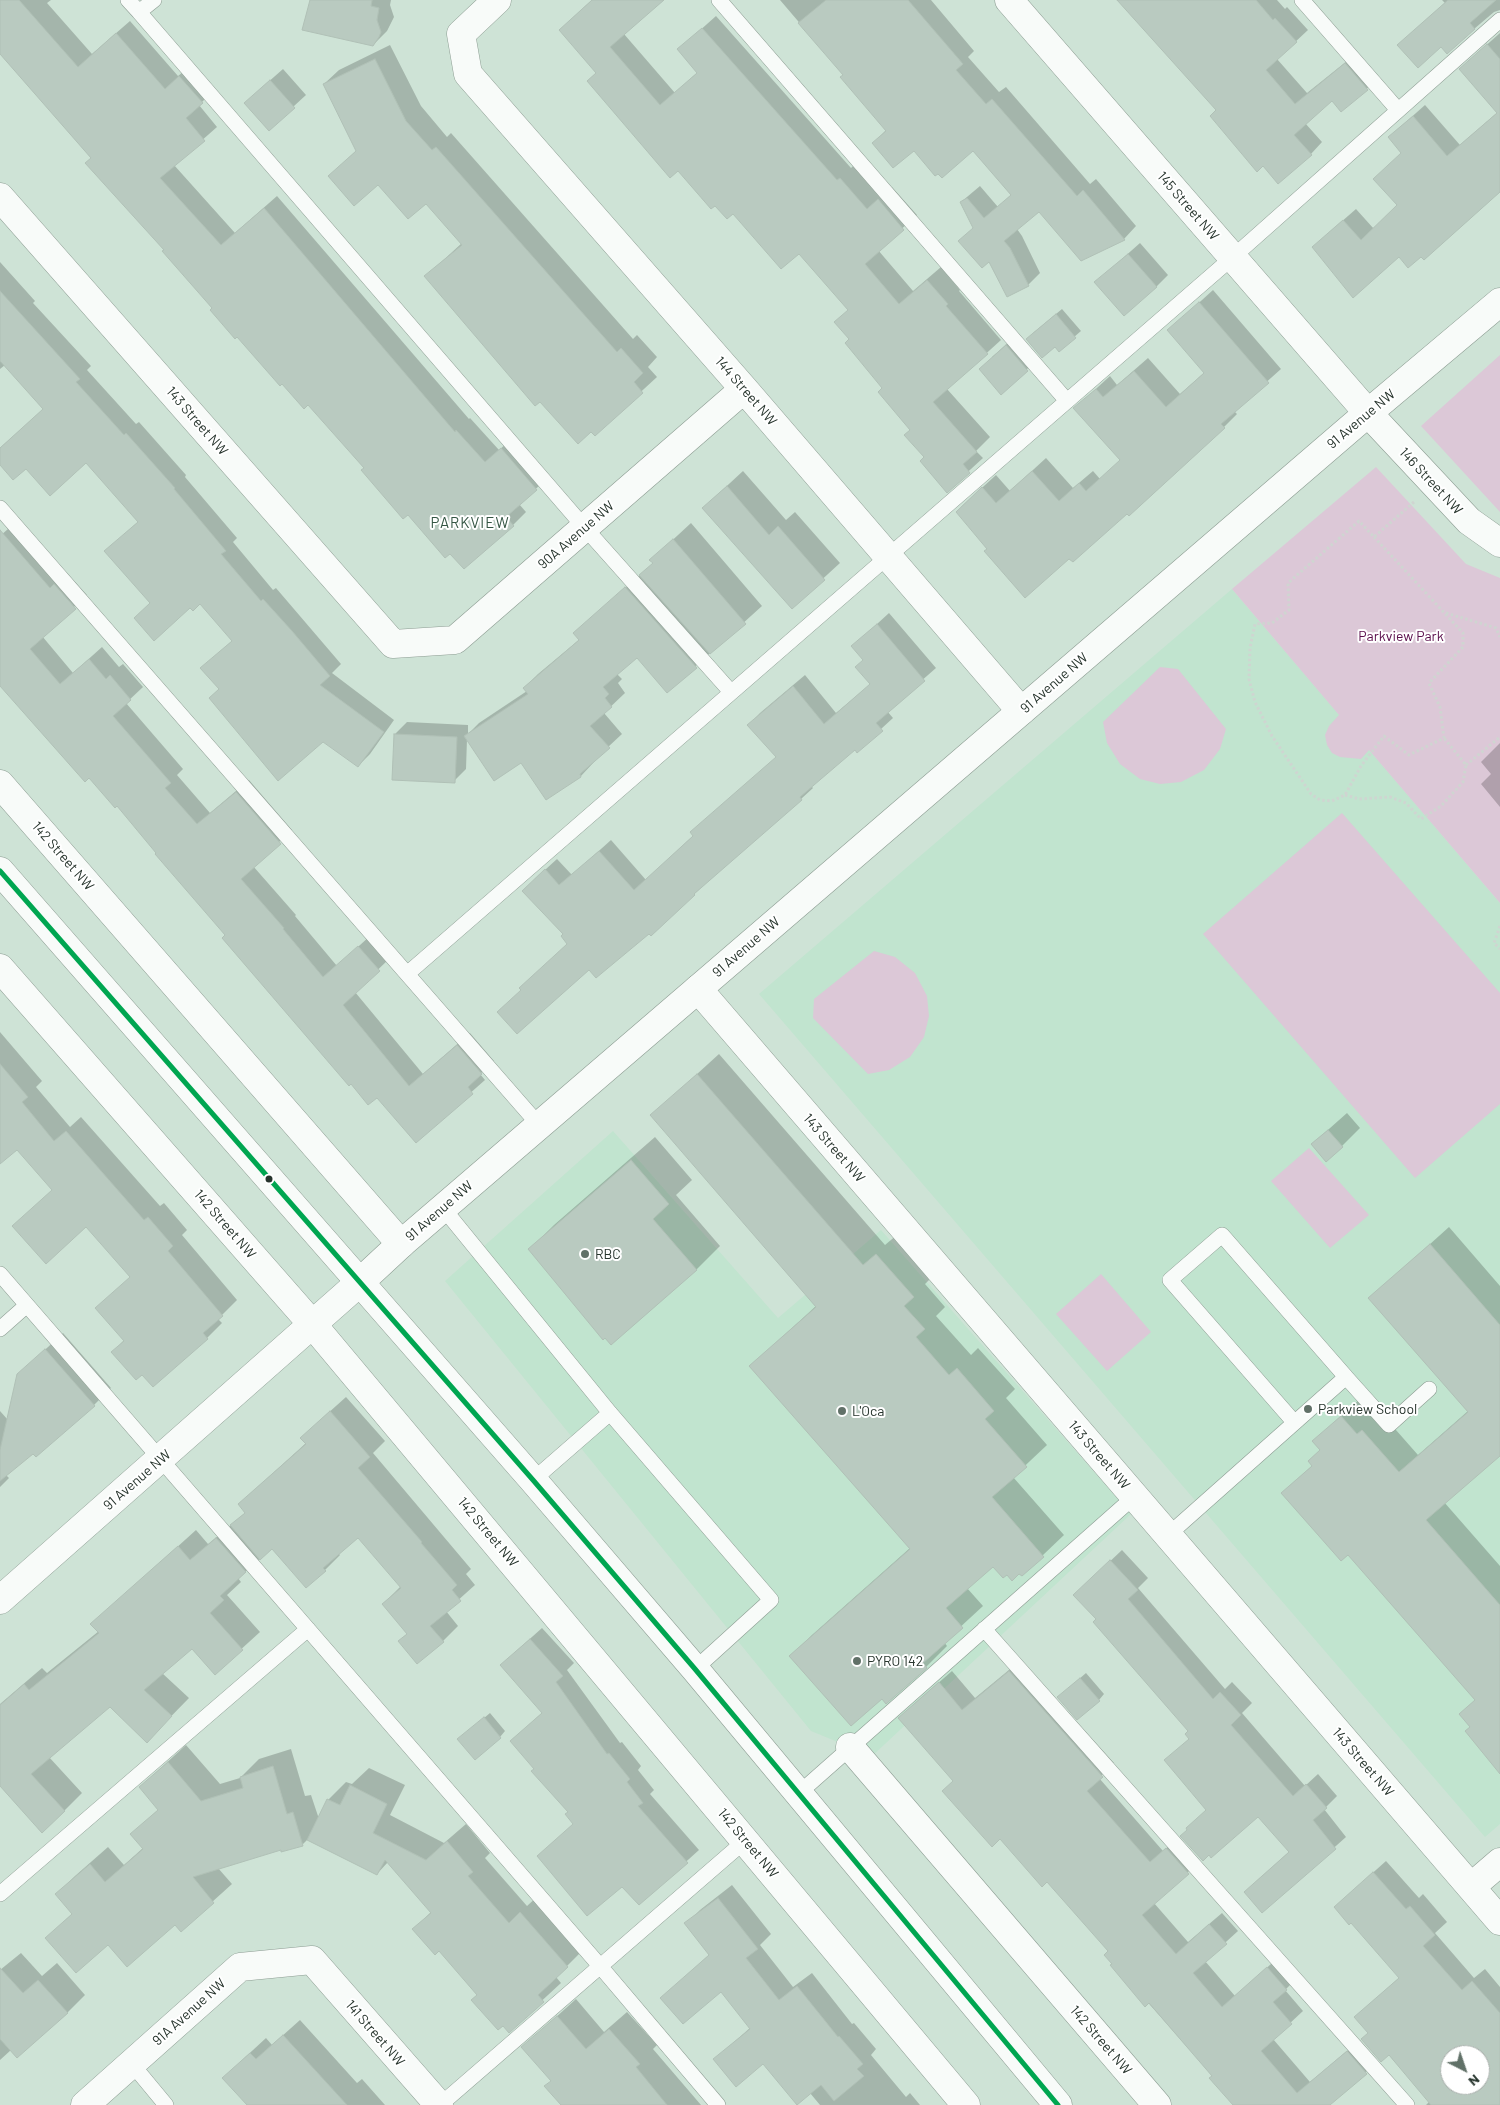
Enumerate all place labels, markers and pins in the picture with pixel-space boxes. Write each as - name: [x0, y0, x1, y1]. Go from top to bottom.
- unlabelled marker: [264, 1174, 274, 1184]
- place label: RBC: [595, 1246, 621, 1262]
- marker: RBC: [579, 1248, 591, 1260]
- place label: Parkview School: [1318, 1401, 1417, 1417]
- place label: L'Oca: [852, 1403, 884, 1419]
- marker: Parkview School: [1302, 1403, 1314, 1415]
- marker: L'Oca: [836, 1405, 848, 1417]
- place label: PYRO 142: [867, 1653, 923, 1669]
- marker: PYRO 142: [851, 1655, 863, 1667]

